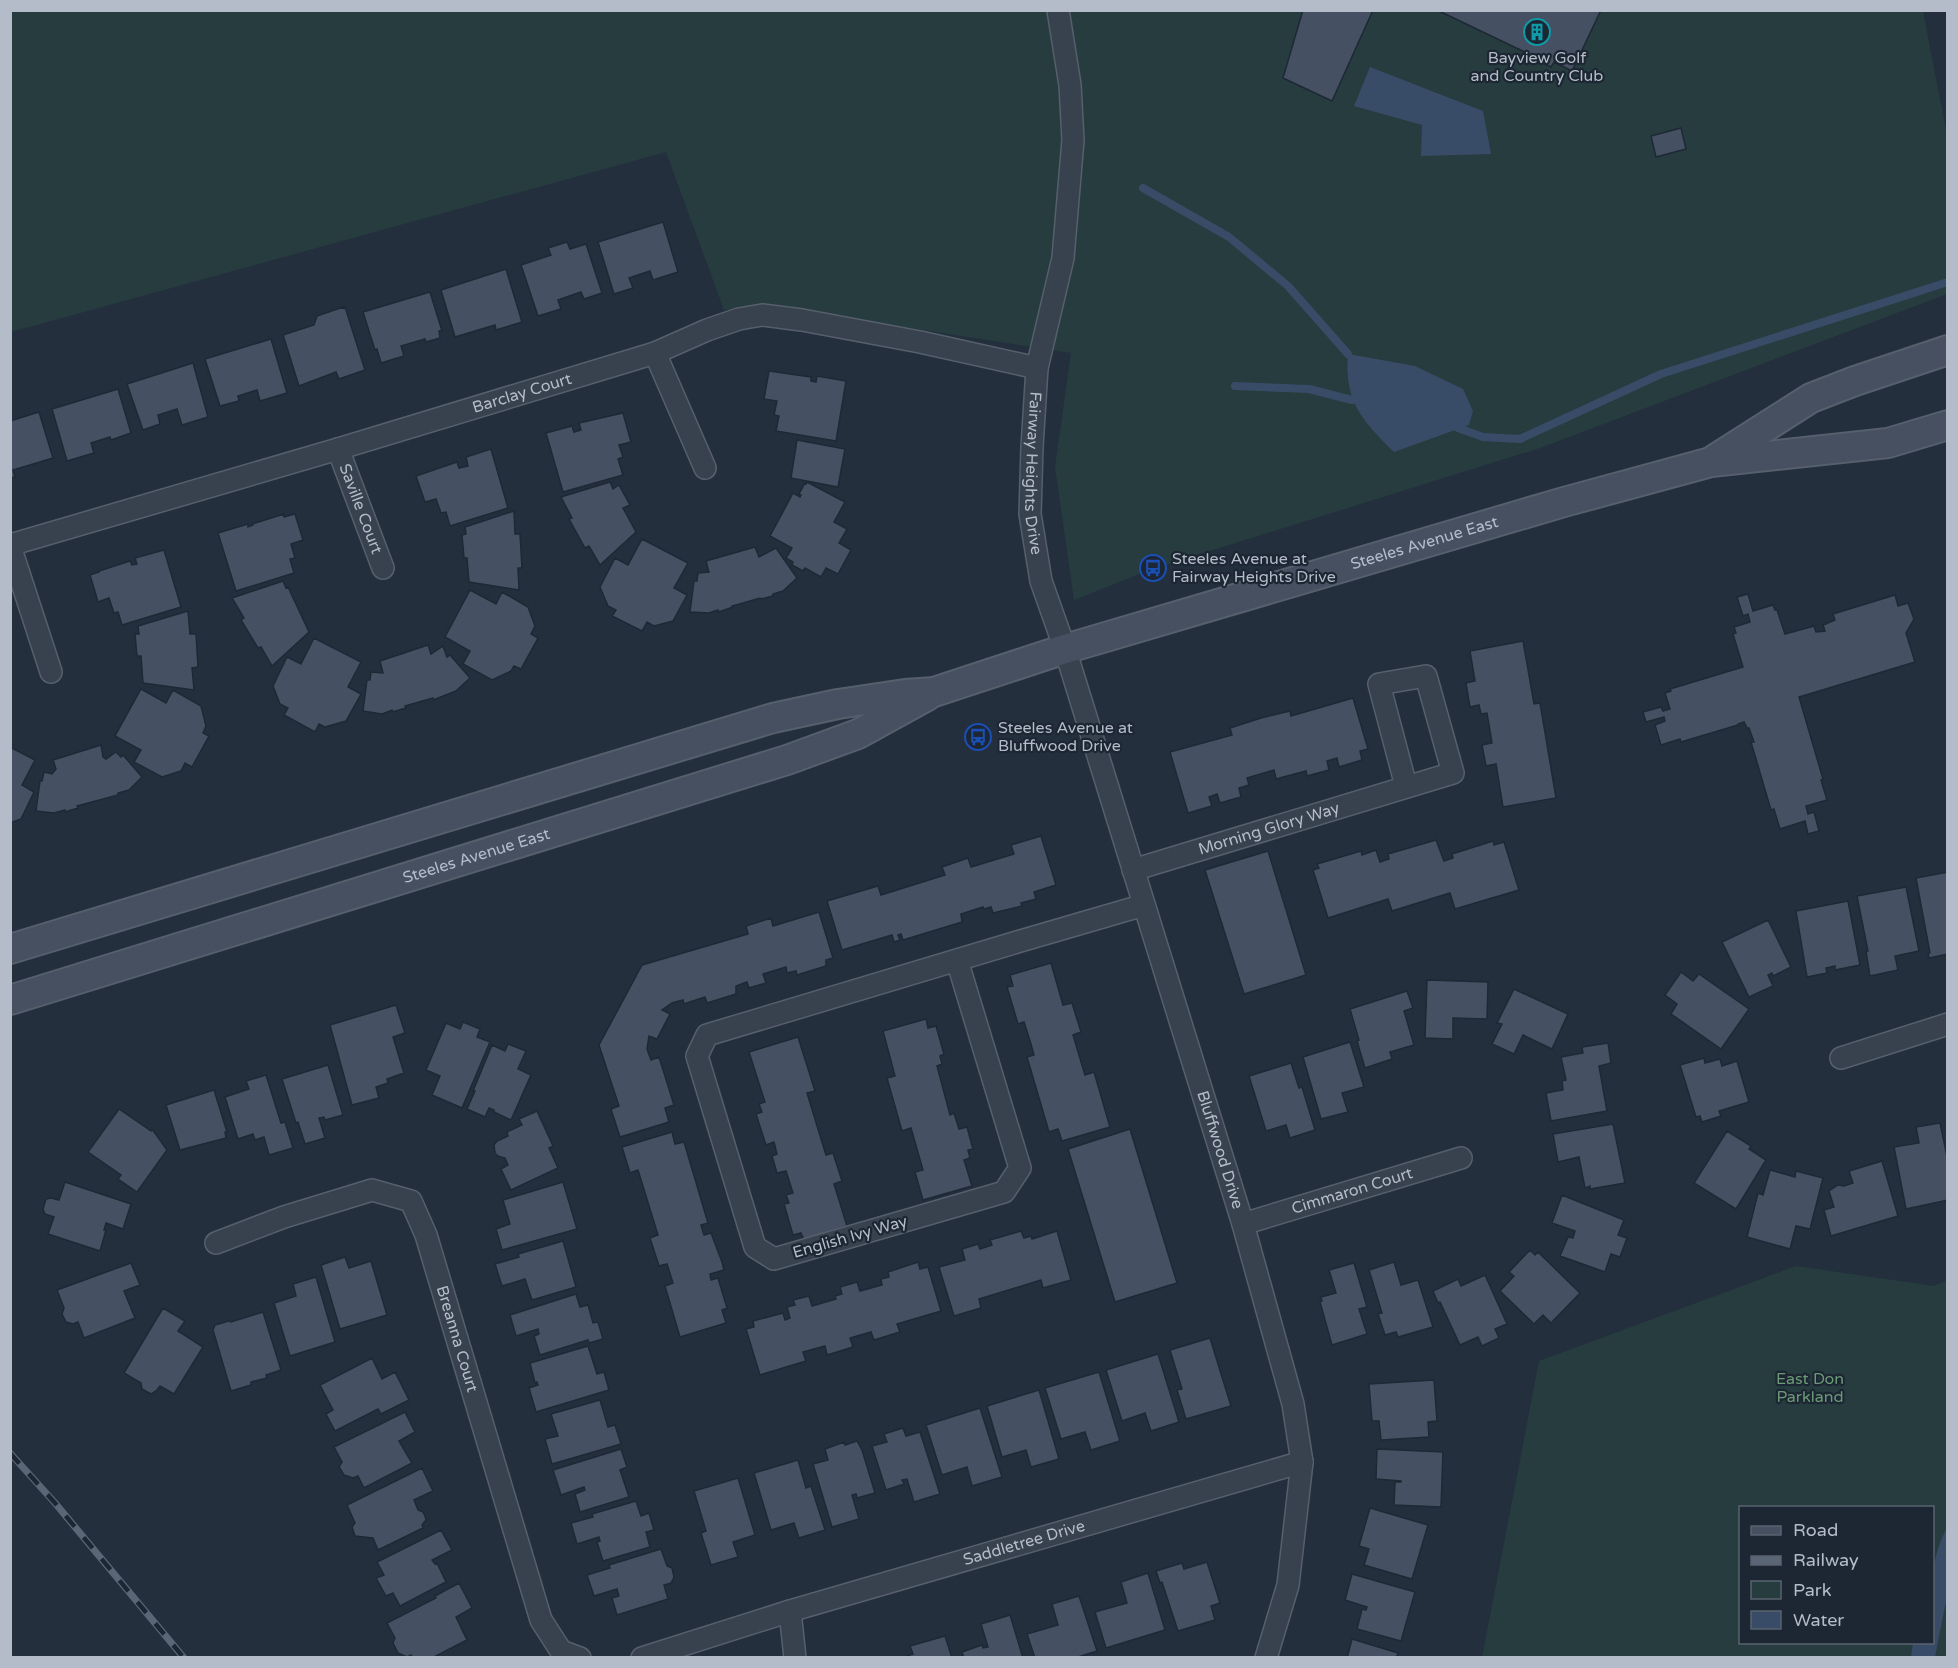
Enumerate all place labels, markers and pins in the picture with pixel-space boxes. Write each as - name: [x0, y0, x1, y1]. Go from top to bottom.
- building icon: Bayview Golf and Country Club: [1522, 17, 1552, 47]
- place label: Bayview Golf and Country Club: [1471, 48, 1603, 86]
- place label: Steeles Avenue at Fairway Heights Drive: [1172, 549, 1336, 587]
- bus stop icon: Steeles Avenue at Fairway Heights Drive: [1138, 553, 1168, 583]
- place label: Steeles Avenue at Bluffwood Drive: [998, 718, 1133, 756]
- bus stop icon: Steeles Avenue at Bluffwood Drive: [963, 722, 993, 752]

